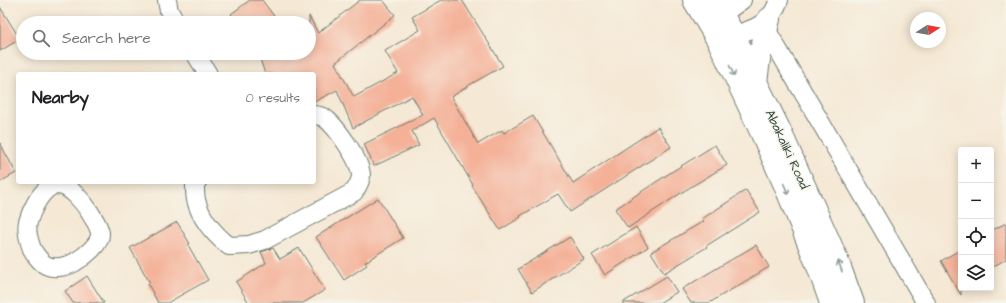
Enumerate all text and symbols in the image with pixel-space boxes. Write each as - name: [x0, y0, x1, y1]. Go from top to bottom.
- north arrow: [910, 12, 946, 48]
- search box: [16, 16, 316, 60]
- icon: search: [30, 27, 52, 49]
- text: Search here: [62, 28, 151, 49]
- one-way arrow: [729, 65, 736, 77]
- text: Nearby: [32, 86, 89, 110]
- text: 0 results: [245, 89, 300, 107]
- street label: Abakaliki Road: [761, 107, 814, 192]
- map controls: [958, 147, 994, 291]
- button: +: [958, 147, 994, 183]
- one-way arrow: [783, 183, 790, 195]
- button: −: [958, 183, 994, 219]
- button: locate: [958, 219, 994, 255]
- button: layers: [958, 255, 994, 291]
- one-way arrow: [835, 261, 843, 273]

